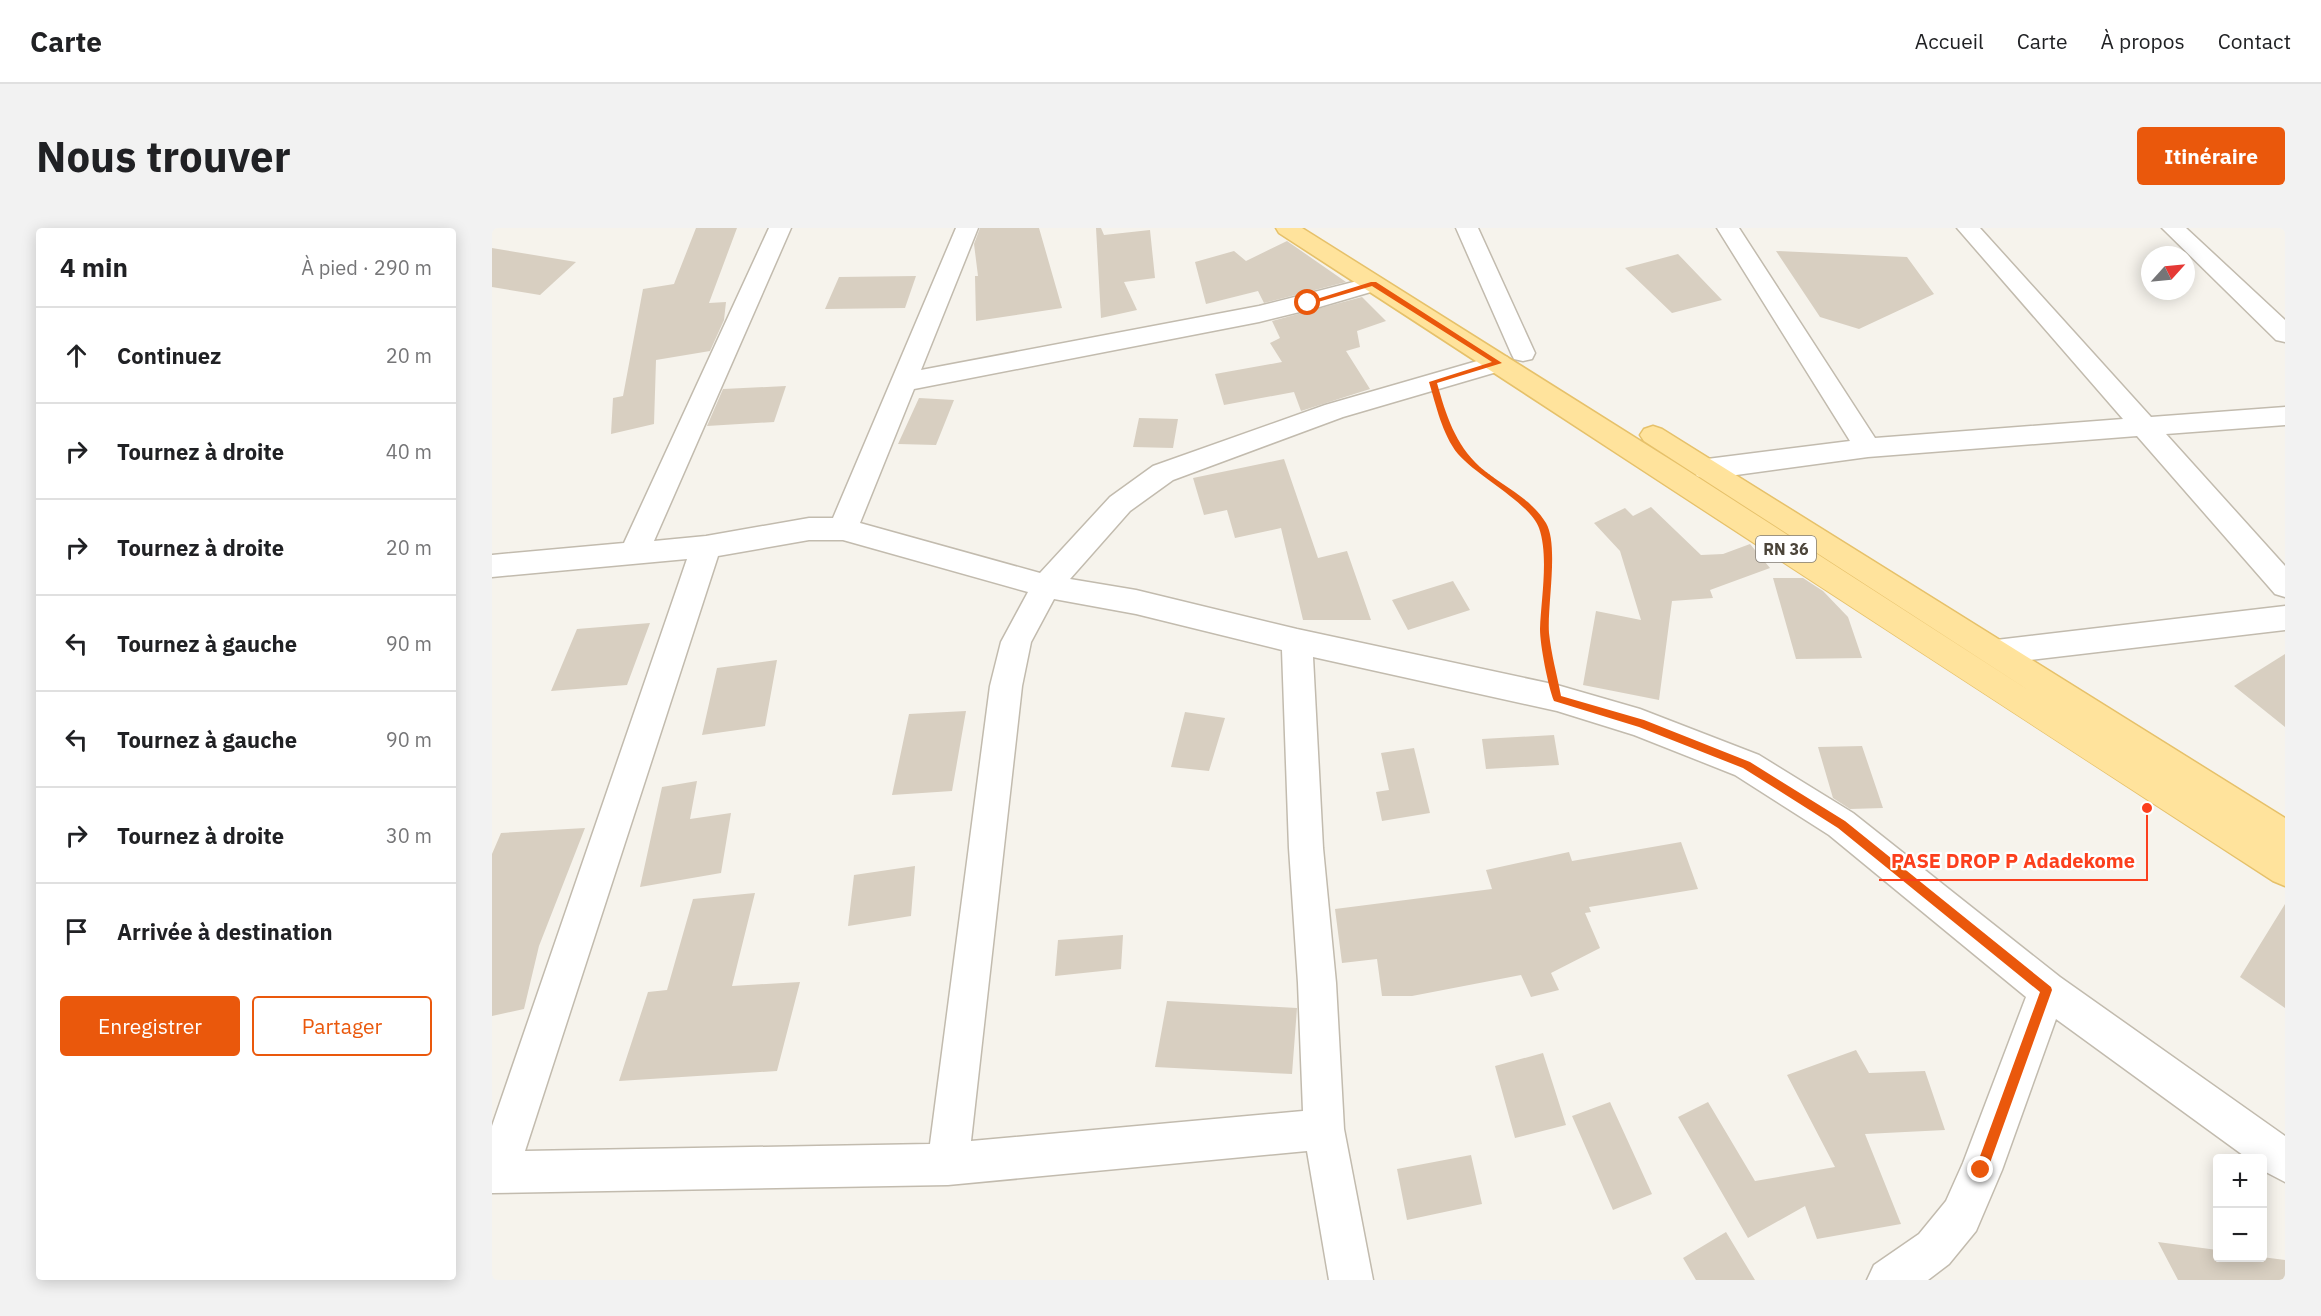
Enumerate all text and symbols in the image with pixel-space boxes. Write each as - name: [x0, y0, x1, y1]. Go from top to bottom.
- text: Carte: [30, 23, 102, 60]
- text: Accueil: [1915, 27, 1984, 55]
- text: Carte: [2017, 27, 2068, 55]
- text: À propos: [2101, 27, 2185, 55]
- text: Contact: [2218, 27, 2291, 55]
- button: Itinéraire: [2137, 127, 2285, 185]
- text: Nous trouver: [36, 129, 291, 184]
- north arrow: [2141, 246, 2195, 300]
- text: 4 min: [60, 250, 128, 284]
- text: À pied · 290 m: [301, 254, 432, 281]
- route start: [1294, 289, 1320, 315]
- icon: ahead: [60, 339, 93, 372]
- text: Continuez: [117, 341, 221, 370]
- text: 20 m: [386, 342, 432, 369]
- icon: right: [60, 435, 93, 468]
- text: Tournez à droite: [117, 437, 284, 466]
- text: 40 m: [386, 438, 432, 465]
- icon: right: [60, 531, 93, 564]
- text: Tournez à droite: [117, 533, 284, 562]
- text: 20 m: [386, 534, 432, 561]
- road number: RN 36: [1756, 536, 1816, 562]
- icon: left: [60, 627, 93, 660]
- text: Tournez à gauche: [117, 629, 297, 658]
- text: 90 m: [386, 630, 432, 657]
- icon: left: [60, 723, 93, 756]
- text: Tournez à gauche: [117, 725, 297, 754]
- text: 90 m: [386, 726, 432, 753]
- icon: right: [60, 819, 93, 852]
- text: Tournez à droite: [117, 821, 284, 850]
- text: 30 m: [386, 822, 432, 849]
- callout: PASE DROP P Adadekome: [1879, 842, 2147, 880]
- text: PASE DROP P Adadekome: [1891, 847, 2135, 874]
- icon: arrive: [60, 915, 93, 948]
- text: Arrivée à destination: [117, 917, 333, 946]
- button: Enregistrer: [60, 996, 240, 1056]
- button: Partager: [252, 996, 432, 1056]
- map controls: [2213, 1154, 2267, 1262]
- button: +: [2213, 1154, 2267, 1208]
- route end: [1967, 1156, 1993, 1182]
- button: −: [2213, 1208, 2267, 1262]

